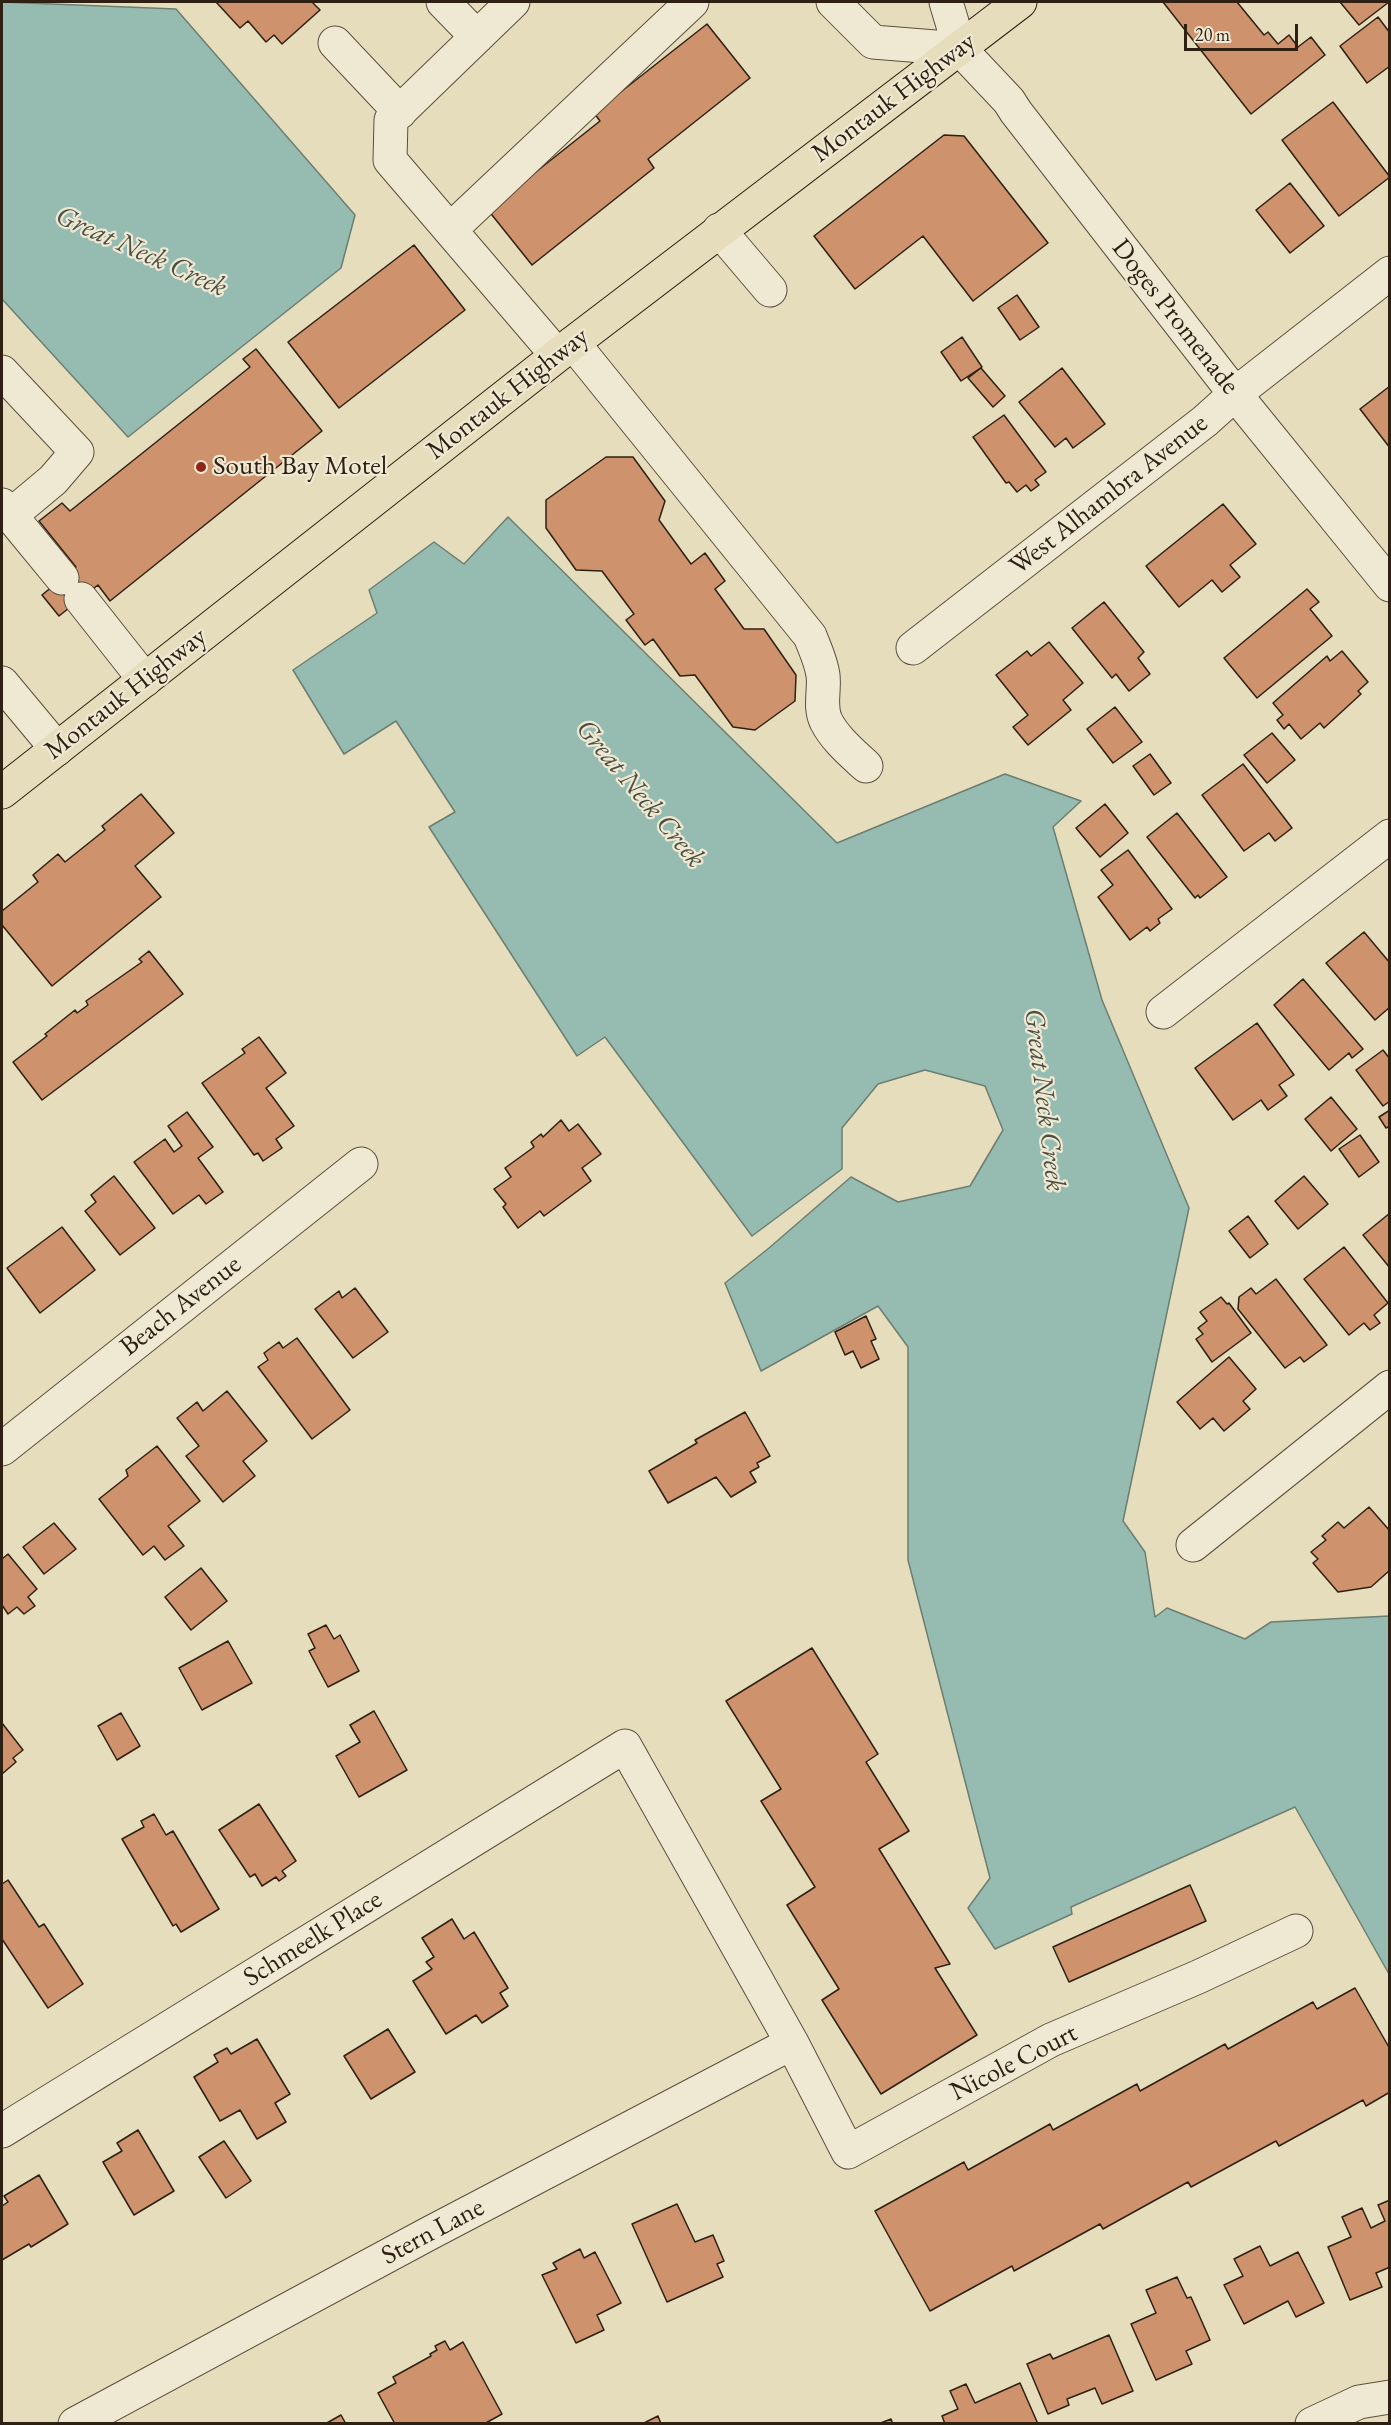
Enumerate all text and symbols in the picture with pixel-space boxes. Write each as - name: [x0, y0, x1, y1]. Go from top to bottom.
- scale bar: [1187, 12, 1301, 50]
- text: 20 m: [1195, 23, 1230, 46]
- street label: Montauk Highway: [806, 26, 982, 170]
- water label: Great Neck Creek: [50, 199, 232, 305]
- street label: Doges Promenade: [1104, 233, 1246, 401]
- street label: Montauk Highway: [420, 321, 596, 467]
- street label: West Alhambra Avenue: [1003, 408, 1215, 582]
- place label: South Bay Motel: [213, 451, 387, 483]
- marker: South Bay Motel: [194, 460, 208, 474]
- street label: Montauk Highway: [38, 621, 214, 767]
- water label: Great Neck Creek: [568, 713, 712, 875]
- water label: Great Neck Creek: [1016, 1007, 1072, 1193]
- street label: Beach Avenue: [114, 1249, 248, 1363]
- street label: Schmeelk Place: [238, 1884, 388, 1994]
- street label: Nicole Court: [945, 2017, 1083, 2109]
- street label: Stern Lane: [376, 2192, 490, 2272]

